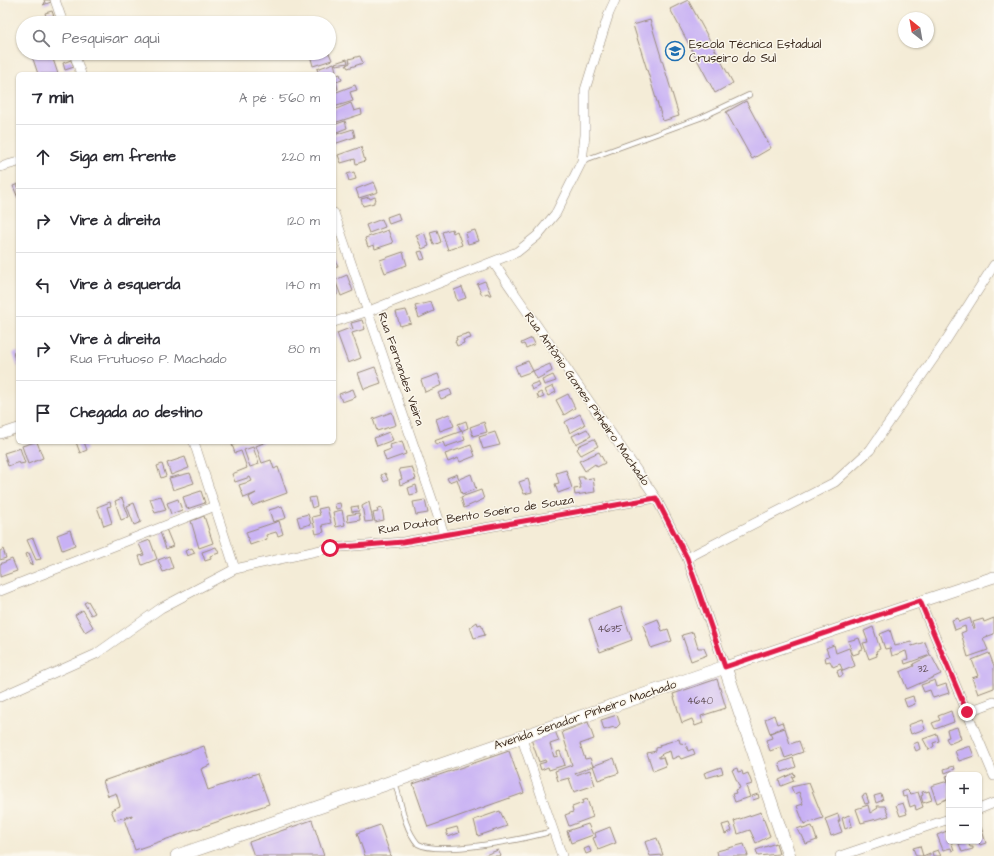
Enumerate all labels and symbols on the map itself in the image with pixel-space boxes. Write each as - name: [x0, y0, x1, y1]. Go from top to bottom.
- north arrow: [898, 12, 934, 48]
- place label: Escola Técnica Estadual Cruseiro do Sul: [689, 36, 822, 67]
- school or university icon: Escola Técnica Estadual Cruseiro do Sul: [664, 40, 686, 62]
- street label: Rua Antônio Gomes Pinheiro Machado: [520, 309, 654, 489]
- street label: Rua Fernandes Vieira: [374, 310, 428, 428]
- street label: Rua Doutor Bento Soeiro de Souza: [377, 491, 575, 539]
- route start: [321, 539, 339, 557]
- house number: 4635: [597, 622, 623, 636]
- house number: 32: [918, 662, 929, 676]
- street label: Avenida Senador Pinheiro Machado: [491, 676, 679, 754]
- house number: 4640: [687, 694, 713, 708]
- route end: [958, 703, 976, 721]

